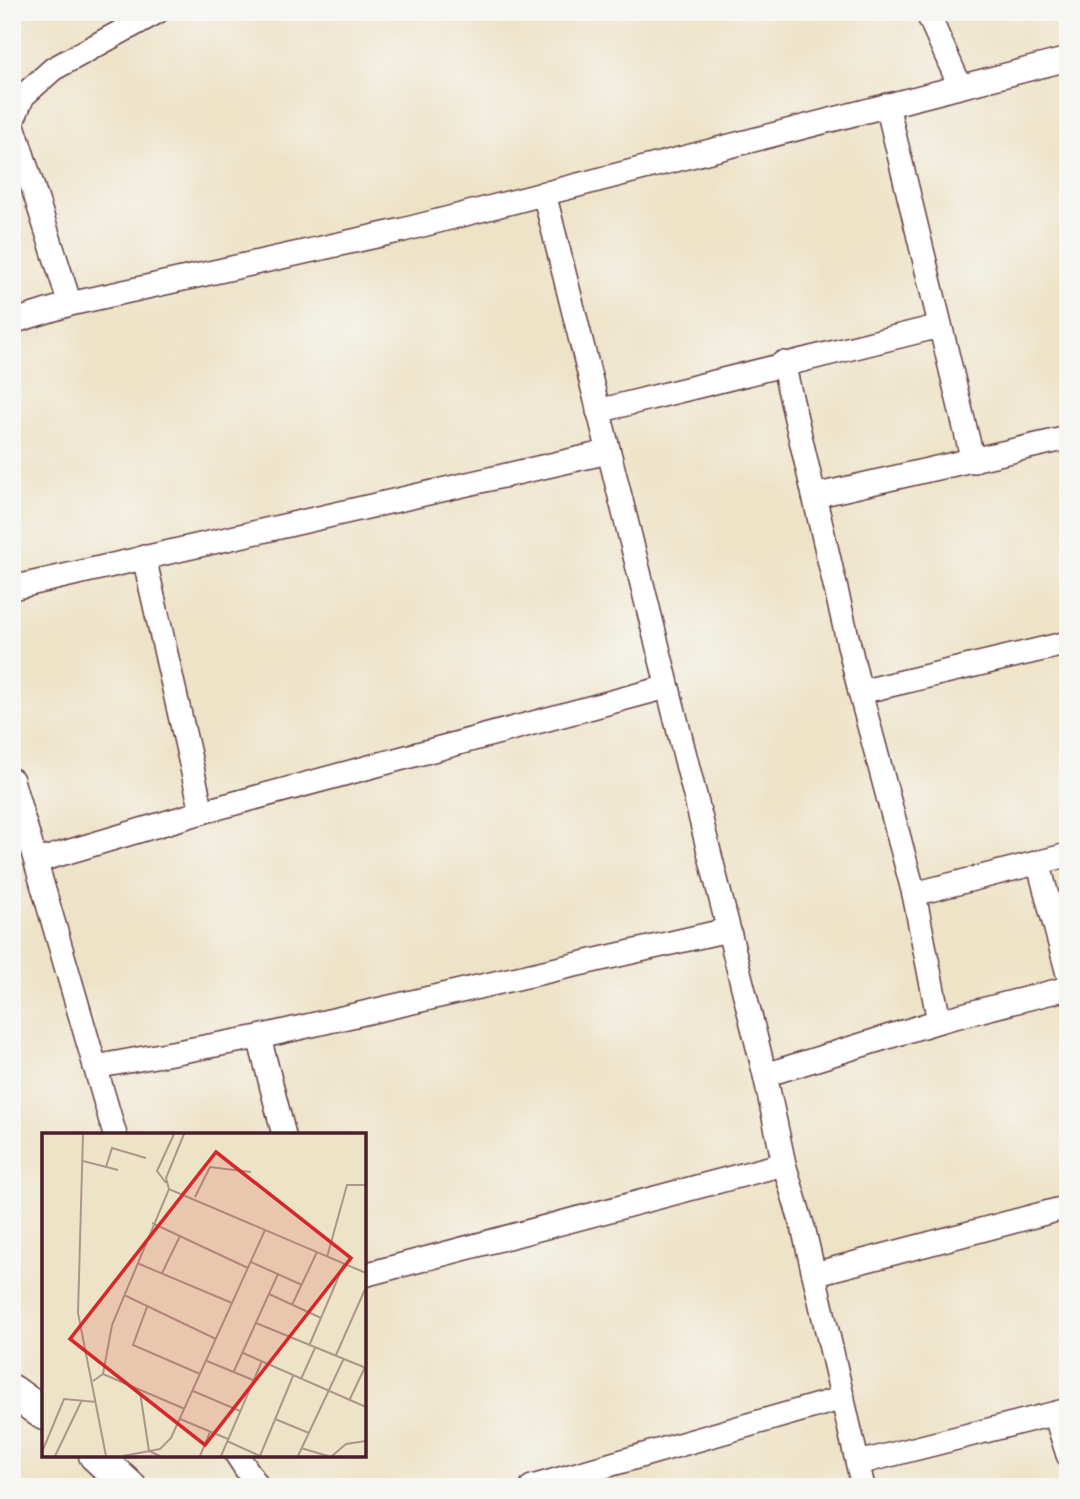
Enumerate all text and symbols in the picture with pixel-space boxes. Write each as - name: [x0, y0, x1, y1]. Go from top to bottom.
- inset map: [42, 1133, 366, 1457]

